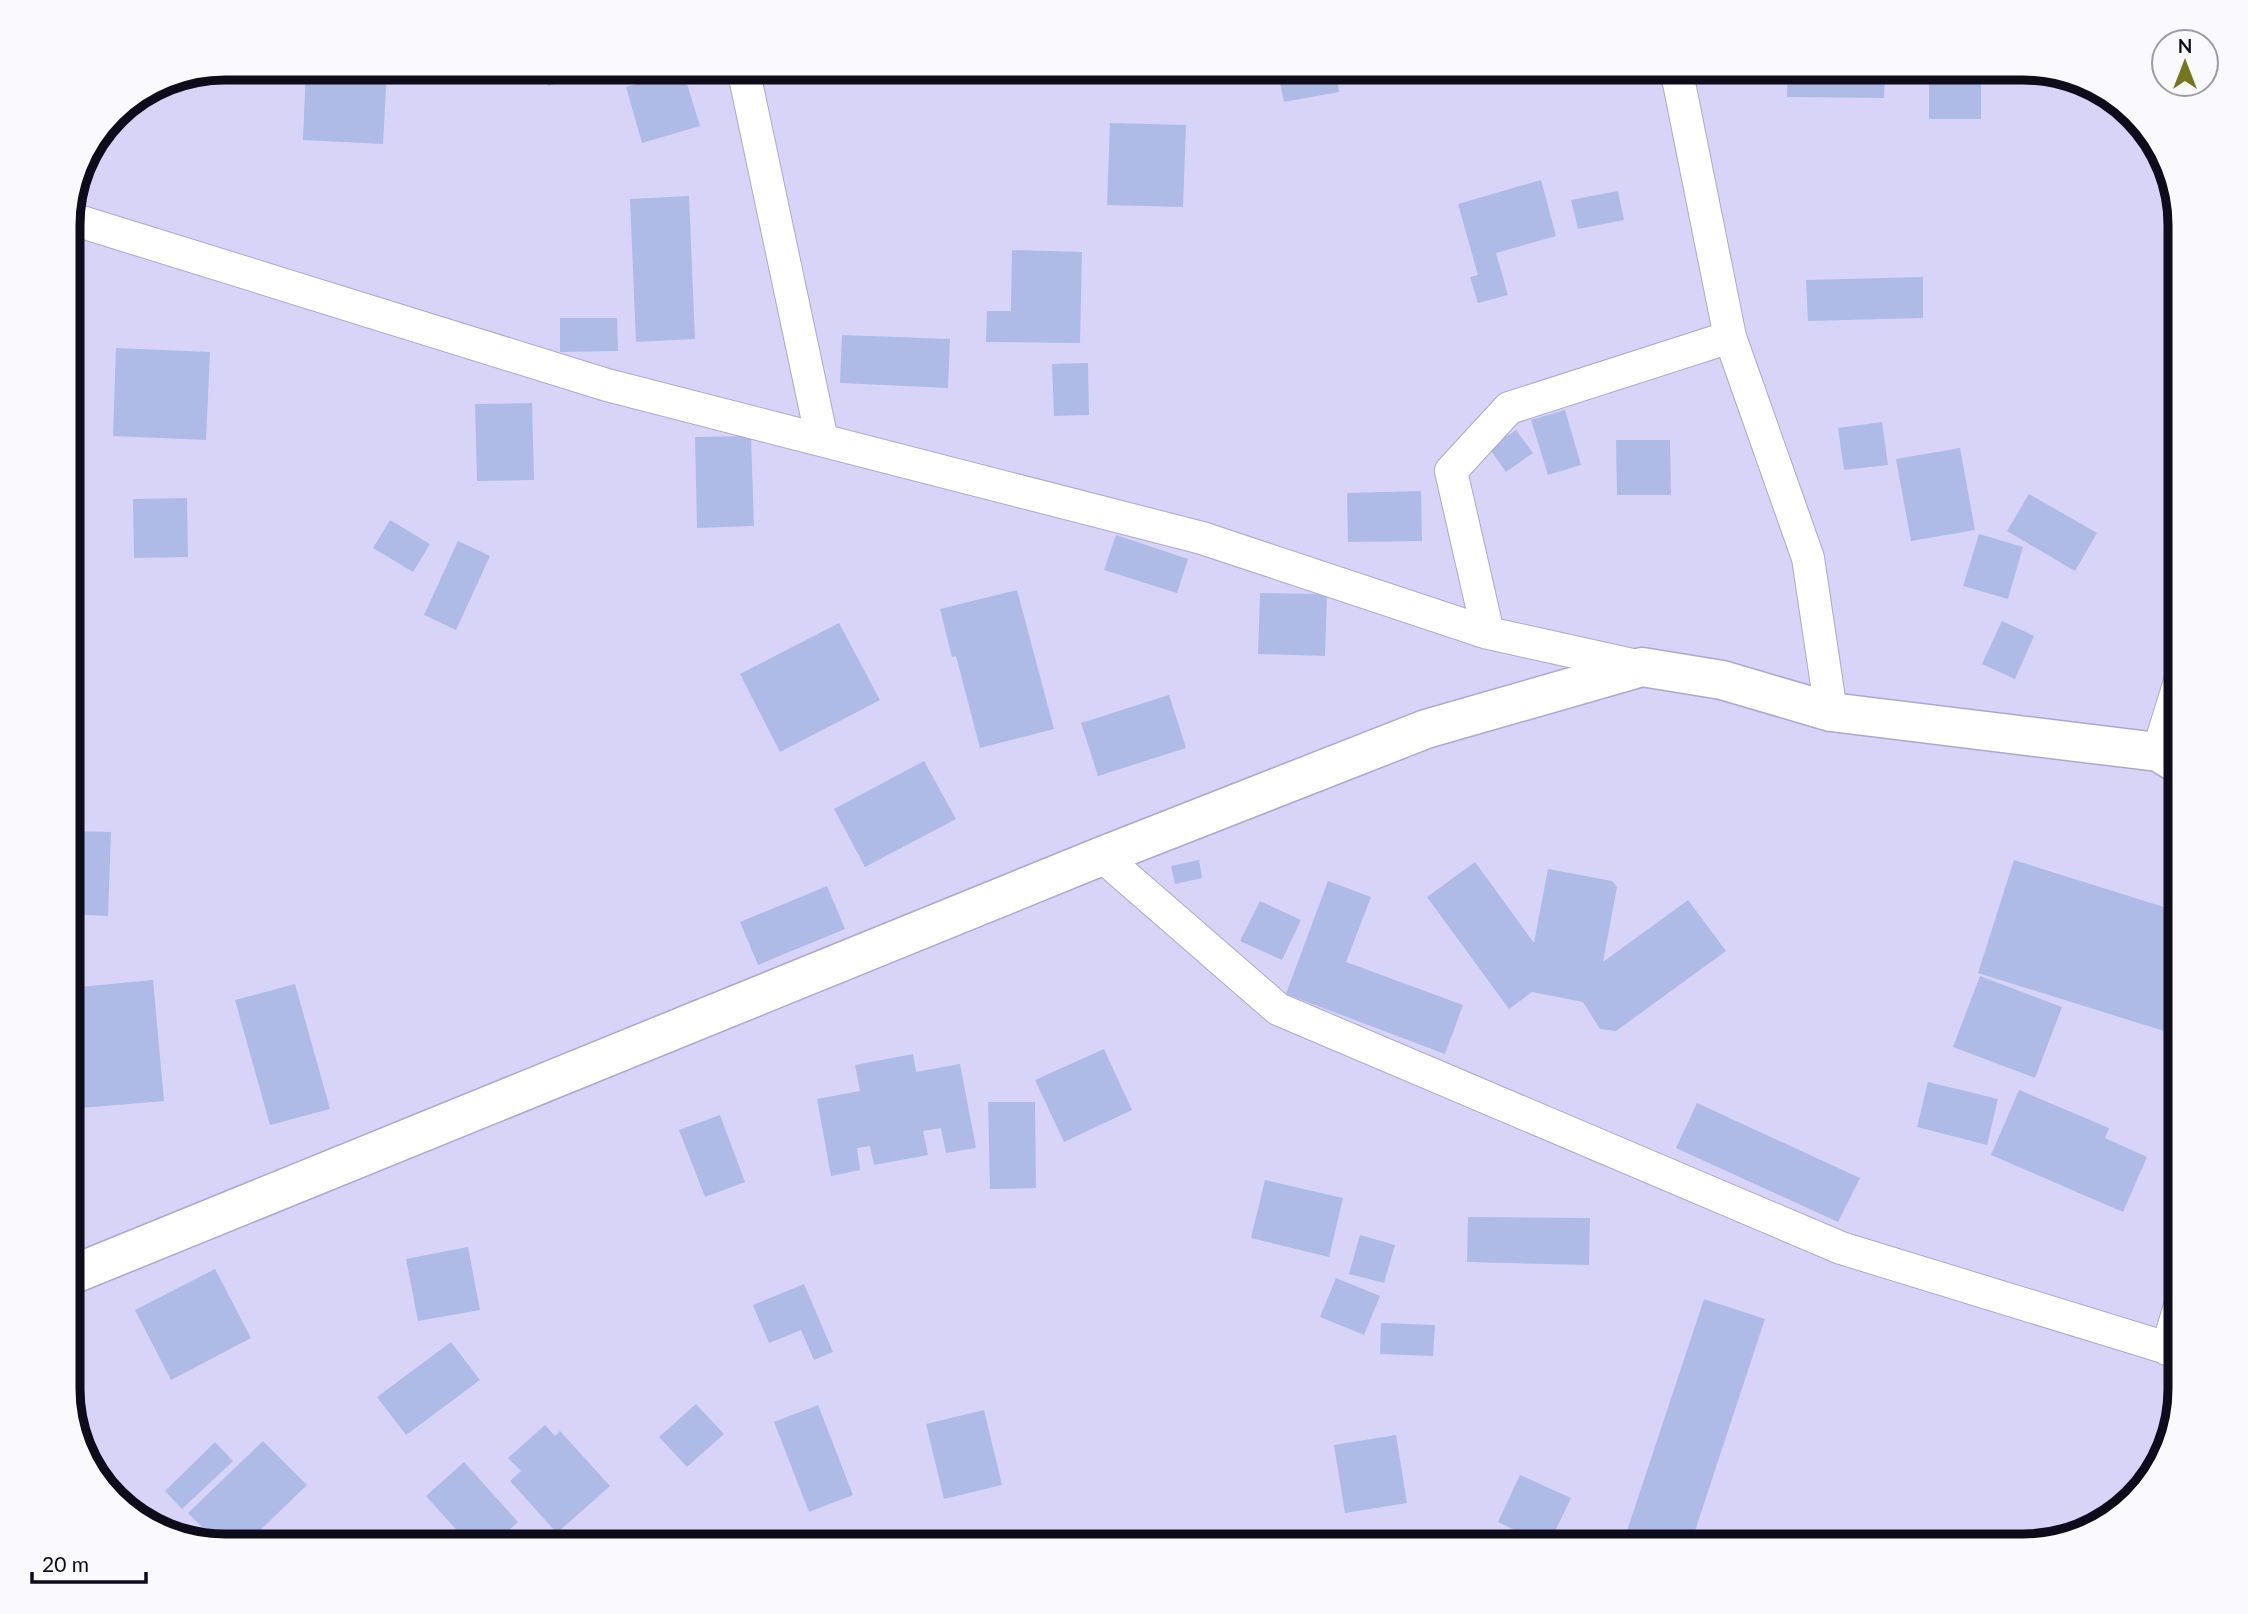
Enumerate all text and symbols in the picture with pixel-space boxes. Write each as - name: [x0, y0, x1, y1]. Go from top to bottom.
- north arrow: [2150, 28, 2220, 98]
- text: N: [2178, 34, 2192, 57]
- scale bar: [32, 1540, 145, 1584]
- text: 20 m: [42, 1551, 89, 1576]

